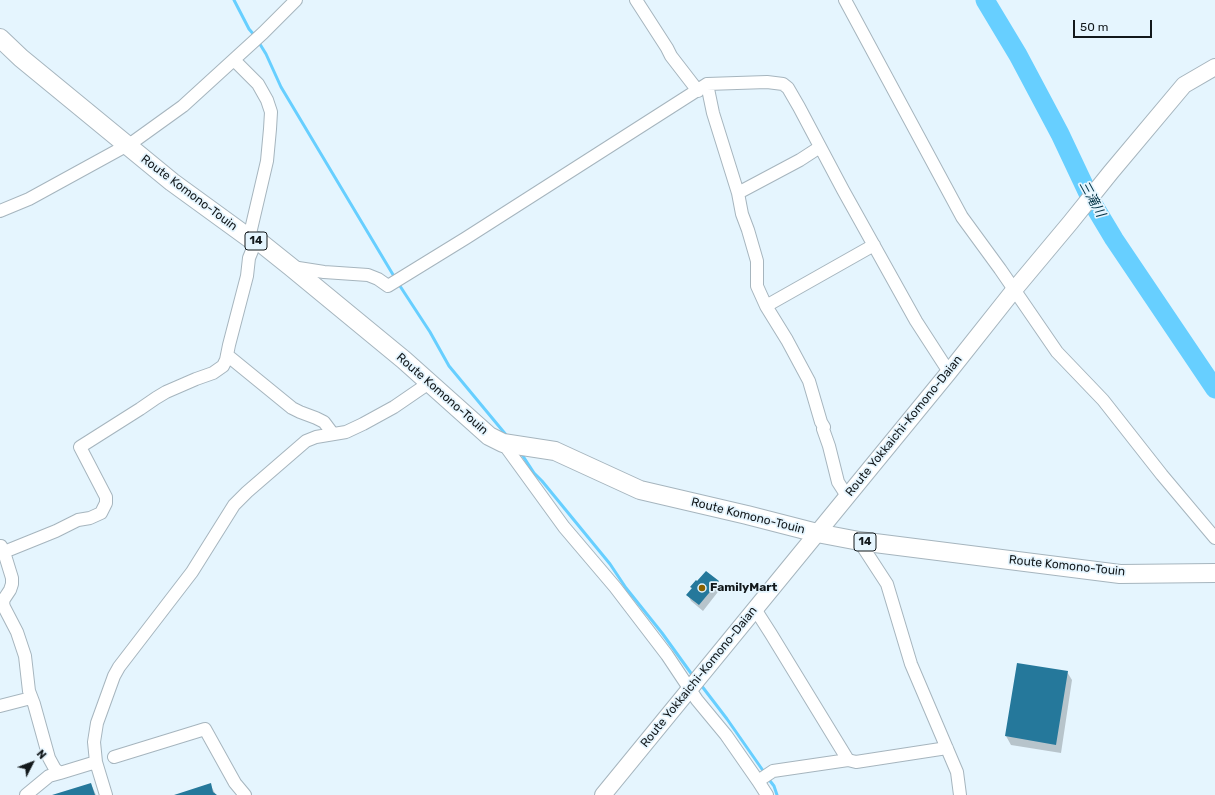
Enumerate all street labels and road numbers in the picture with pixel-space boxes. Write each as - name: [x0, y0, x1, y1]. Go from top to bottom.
- street label: Route Komono-Touin: [138, 152, 240, 234]
- road number: 14: [245, 232, 267, 250]
- street label: Route Komono-Touin: [393, 350, 491, 438]
- street label: Route Yokkaichi-Komono-Daian: [843, 353, 965, 499]
- street label: Route Komono-Touin: [690, 495, 806, 537]
- road number: 14: [854, 533, 876, 551]
- street label: Route Komono-Touin: [1008, 553, 1126, 579]
- street label: Route Yokkaichi-Komono-Daian: [638, 604, 760, 750]

